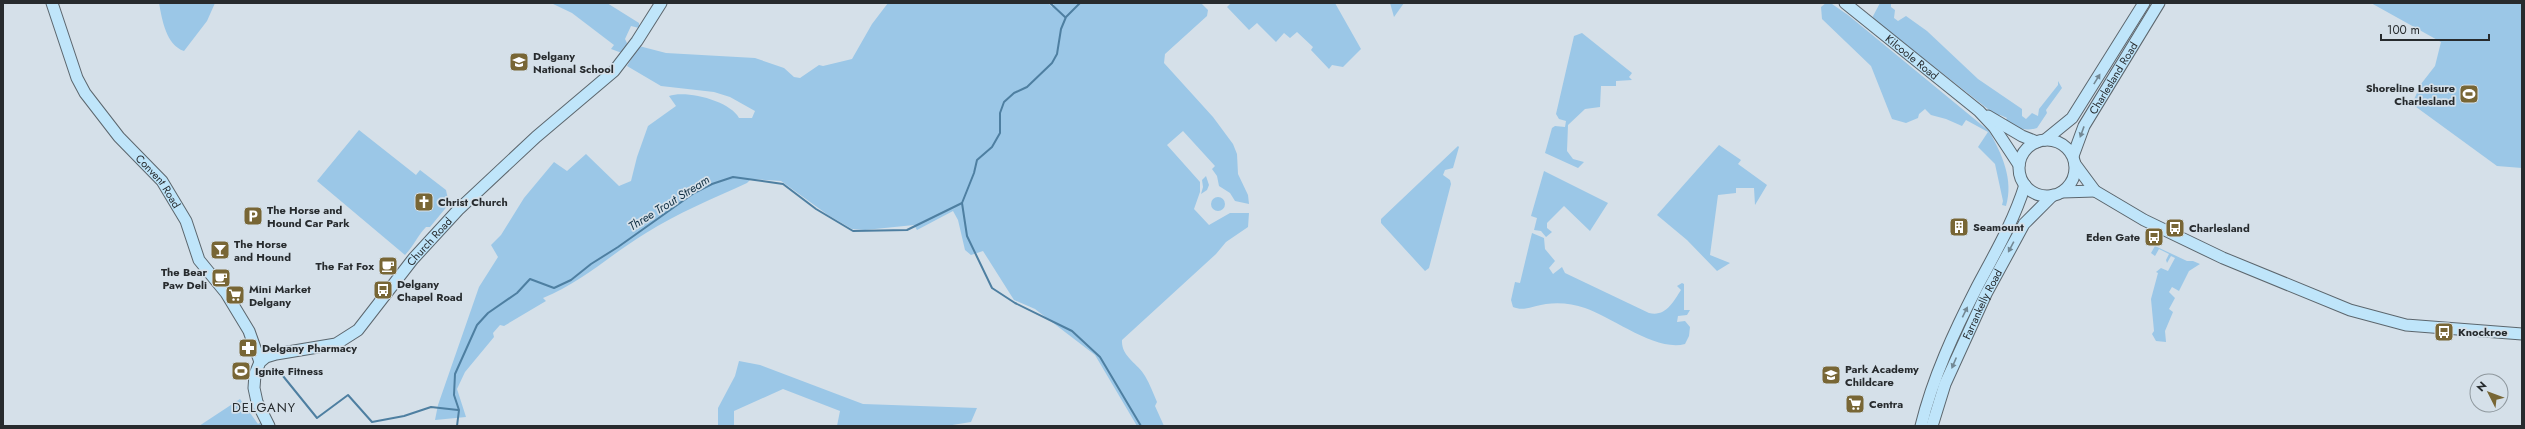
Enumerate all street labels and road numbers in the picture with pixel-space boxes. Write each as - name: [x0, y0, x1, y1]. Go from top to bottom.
- street label: Kilcoole Road: [1882, 31, 1942, 83]
- street label: Charlesland Road: [2085, 39, 2141, 117]
- street label: Convent Road: [132, 151, 184, 211]
- street label: Church Road: [403, 214, 456, 269]
- street label: Farrankelly Road: [1958, 266, 2006, 342]

